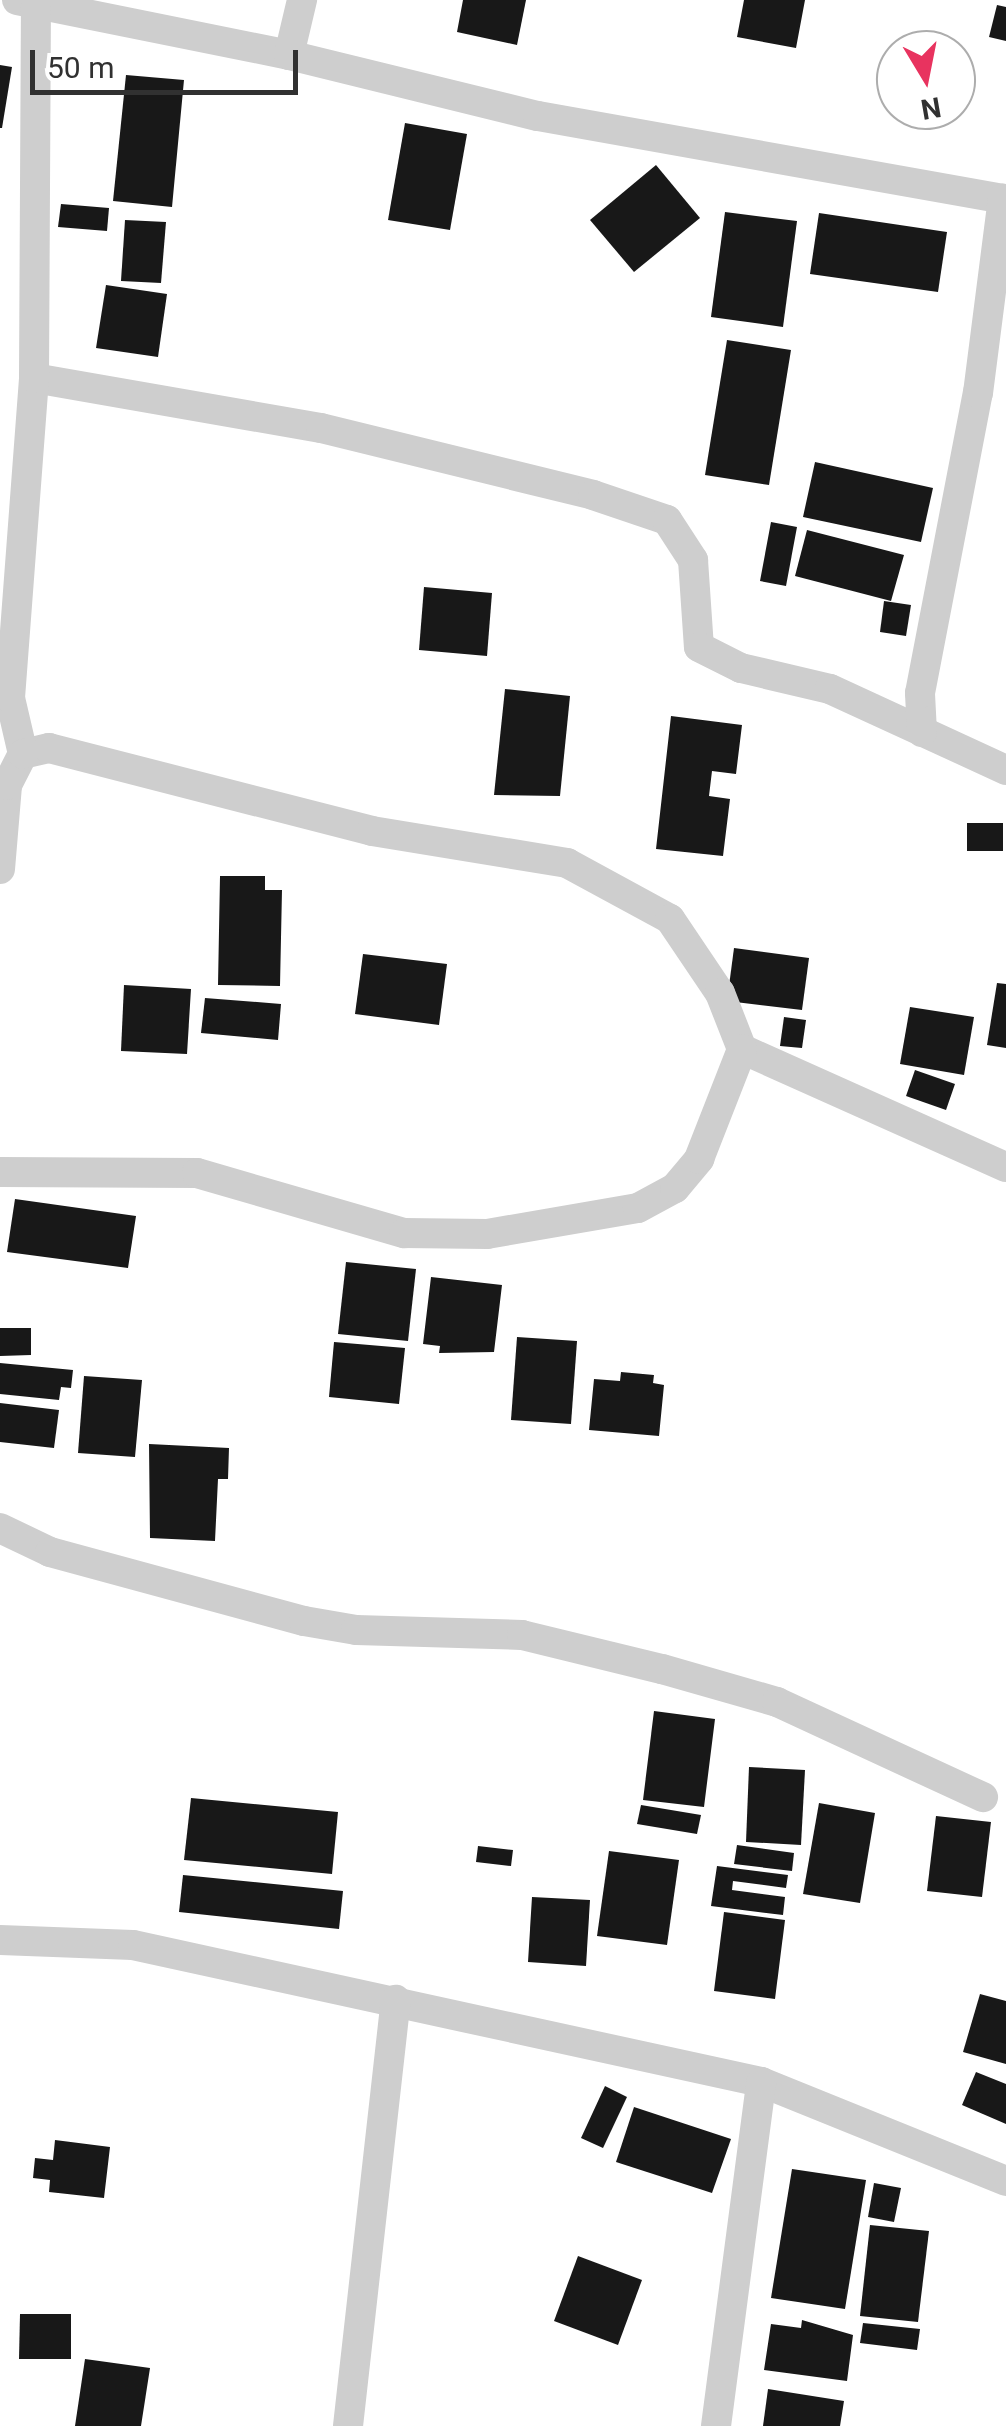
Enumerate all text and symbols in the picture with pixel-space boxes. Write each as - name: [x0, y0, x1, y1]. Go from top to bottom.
- scale bar: [35, 30, 302, 92]
- north arrow: [876, 30, 976, 130]
- text: 50 m: [47, 50, 114, 85]
- text: N: [918, 90, 944, 126]

